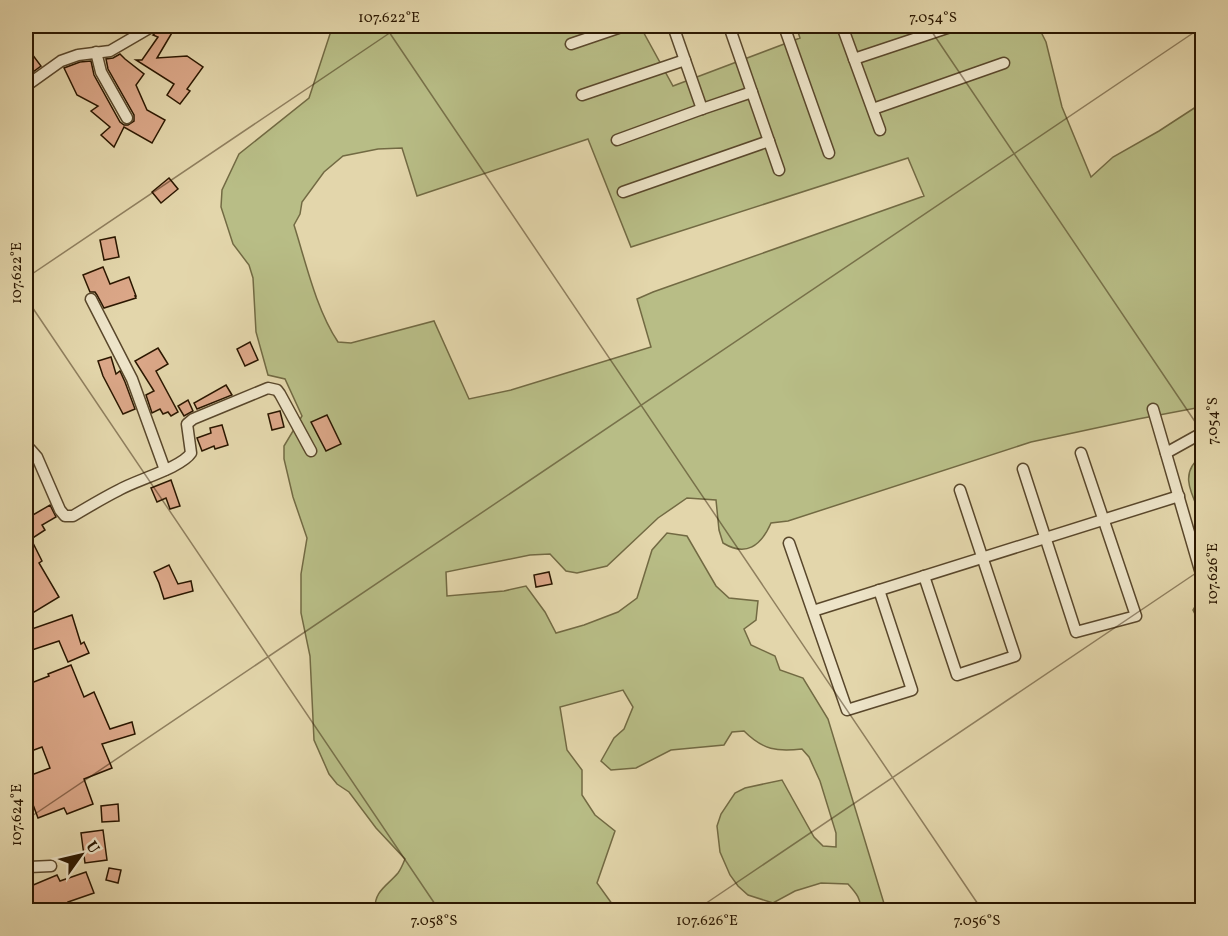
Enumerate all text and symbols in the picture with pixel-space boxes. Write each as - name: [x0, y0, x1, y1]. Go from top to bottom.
- text: 107.622°E: [358, 8, 420, 29]
- text: 7.054°S: [909, 8, 957, 29]
- text: 107.622°E: [7, 242, 28, 304]
- text: 7.054°S: [1203, 397, 1224, 445]
- text: 107.626°E: [1203, 543, 1224, 605]
- text: 107.624°E: [7, 784, 28, 846]
- north arrow: [51, 825, 111, 885]
- text: U: [80, 837, 104, 858]
- text: 7.058°S: [410, 911, 458, 932]
- text: 107.626°E: [676, 911, 738, 932]
- text: 7.056°S: [953, 911, 1001, 932]

